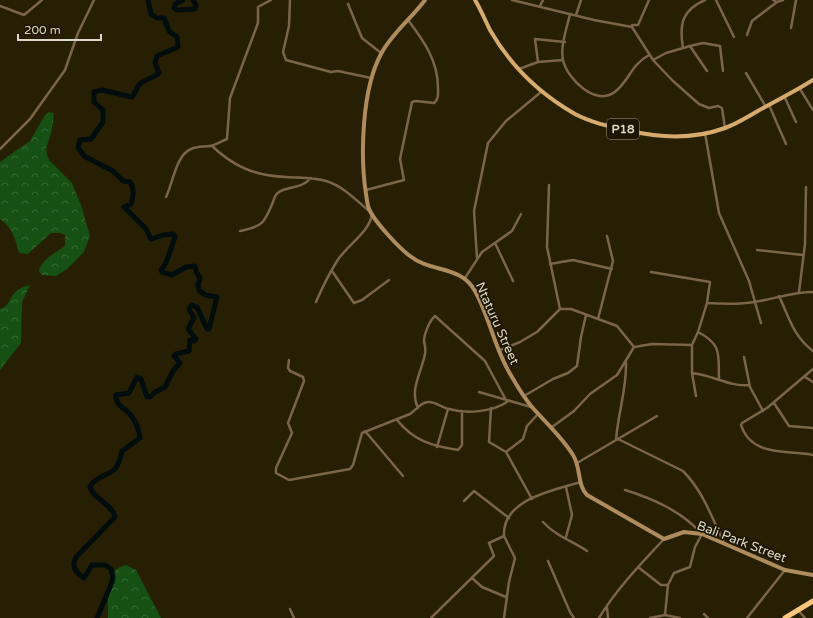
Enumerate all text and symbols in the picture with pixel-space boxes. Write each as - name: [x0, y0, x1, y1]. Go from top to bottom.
- scale bar: [18, 16, 101, 42]
- text: 200 m: [24, 23, 61, 37]
- road number: P18: [607, 119, 639, 139]
- street label: Ntaturu Street: [472, 280, 522, 367]
- street label: Bali Park Street: [695, 518, 789, 566]

